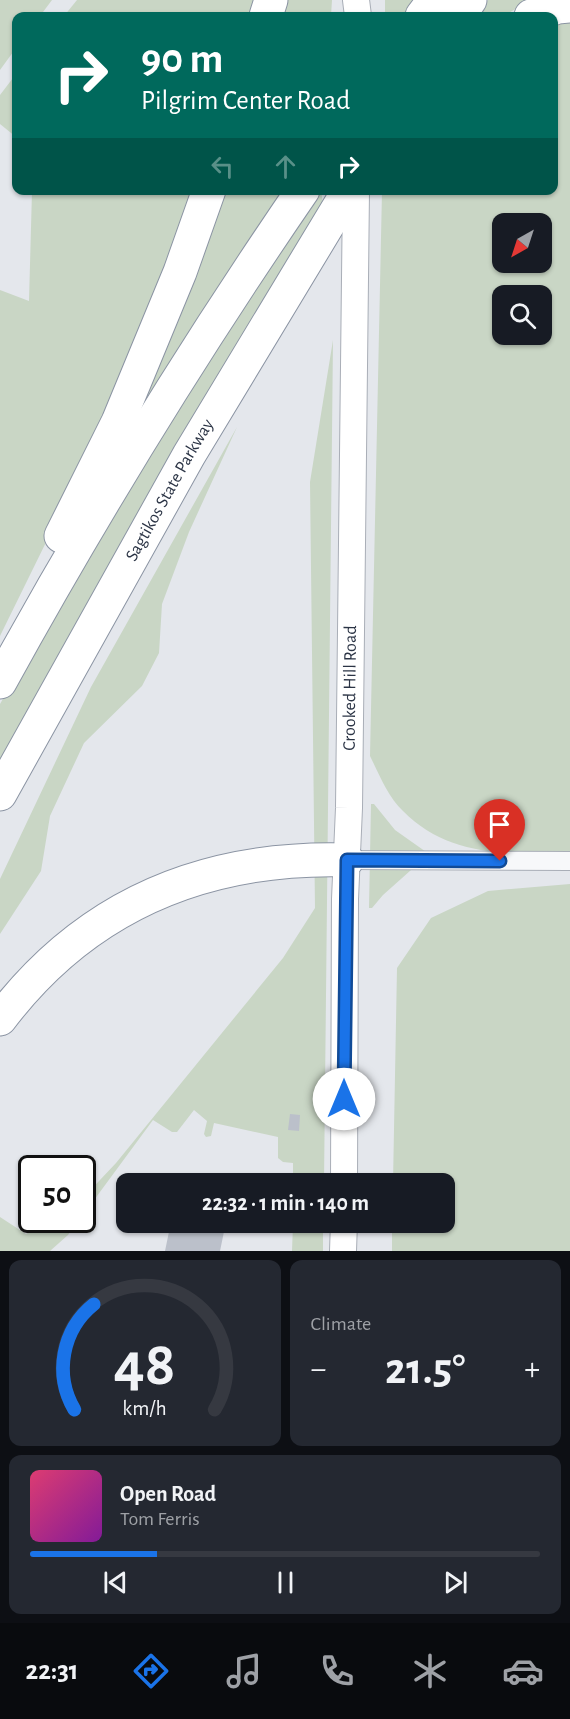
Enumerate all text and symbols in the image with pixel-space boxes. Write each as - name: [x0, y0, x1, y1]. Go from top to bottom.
- icon: right: [42, 36, 120, 114]
- text: 90 m: [141, 38, 223, 80]
- text: Pilgrim Center Road: [141, 87, 350, 114]
- icon: left: [206, 150, 239, 183]
- icon: ahead: [269, 150, 302, 183]
- icon: right: [332, 150, 365, 183]
- north arrow: [492, 213, 552, 273]
- map controls: [492, 213, 552, 345]
- button: search: [492, 285, 552, 345]
- street label: Sagtikos State Parkway: [123, 416, 217, 564]
- street label: Crooked Hill Road: [341, 625, 360, 751]
- pin: [474, 799, 525, 861]
- icon: arrive: [483, 808, 516, 841]
- position arrow: [312, 1067, 376, 1131]
- speed limit sign: 50: [18, 1155, 96, 1233]
- text: 22:32 · 1 min · 140 m: [202, 1192, 369, 1214]
- text: Climate: [311, 1314, 371, 1334]
- text: 48: [114, 1334, 176, 1396]
- text: 21.5°: [385, 1347, 465, 1392]
- text: −: [311, 1353, 326, 1386]
- text: +: [524, 1353, 540, 1386]
- text: km/h: [123, 1398, 167, 1419]
- text: Open Road: [120, 1483, 216, 1505]
- text: Tom Ferris: [120, 1509, 200, 1529]
- icon: previous: [99, 1566, 132, 1599]
- icon: pause: [269, 1566, 302, 1599]
- icon: next: [439, 1566, 472, 1599]
- icon: directions: [130, 1650, 172, 1692]
- icon: music: [223, 1650, 265, 1692]
- icon: phone: [316, 1650, 358, 1692]
- icon: climate: [409, 1650, 451, 1692]
- icon: car: [502, 1650, 544, 1692]
- text: 22:31: [26, 1657, 79, 1684]

